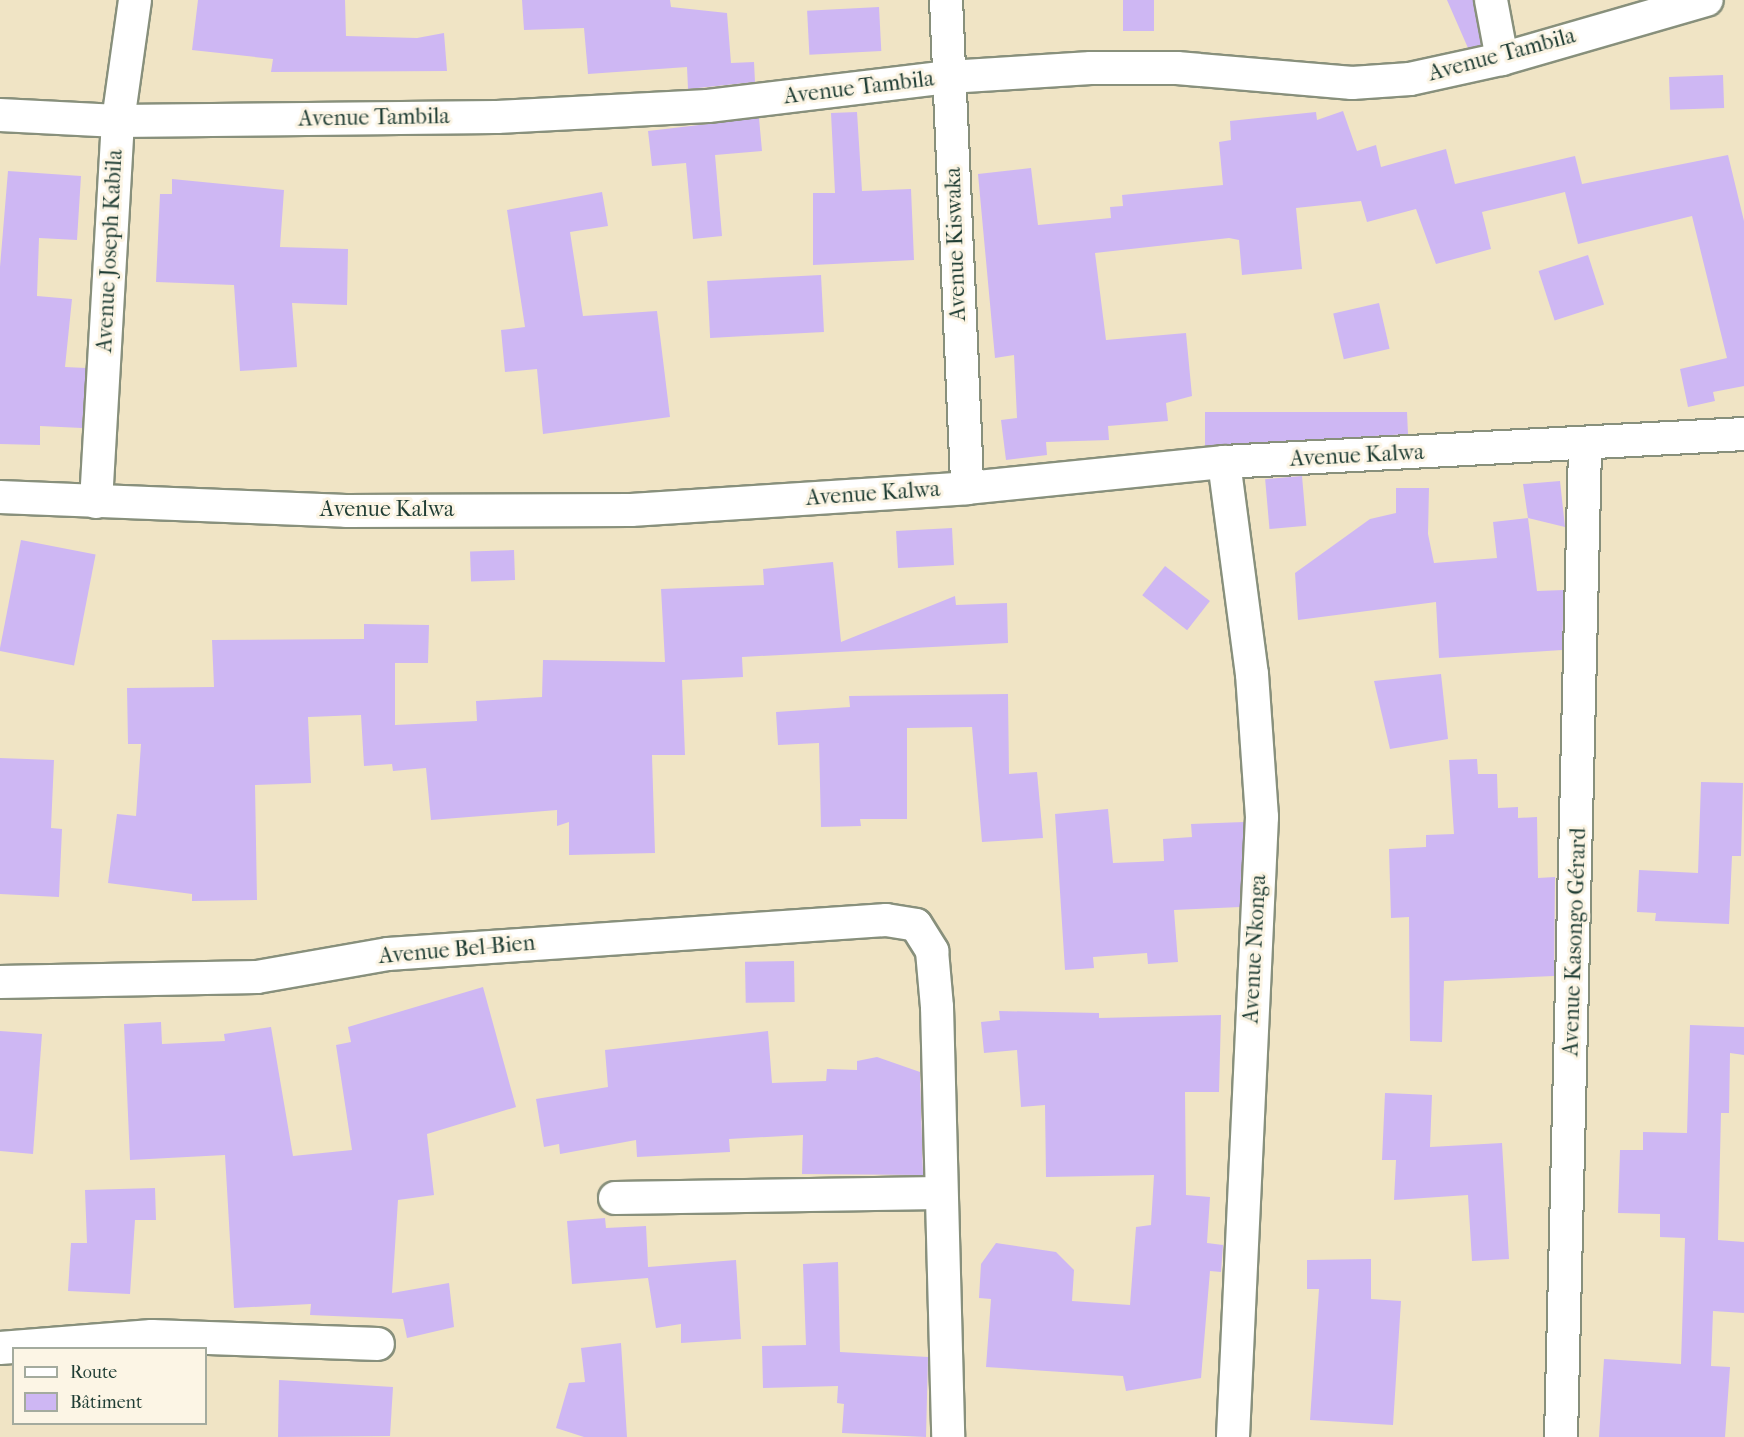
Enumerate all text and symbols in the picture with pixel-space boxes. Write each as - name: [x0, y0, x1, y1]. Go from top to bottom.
- street label: Avenue Tambila: [1426, 23, 1578, 87]
- street label: Avenue Tambila: [782, 66, 936, 110]
- street label: Avenue Tambila: [298, 103, 450, 133]
- street label: Avenue Joseph Kabila: [92, 149, 128, 353]
- street label: Avenue Kiswaka: [940, 167, 972, 321]
- street label: Avenue Kalwa: [1289, 439, 1425, 473]
- street label: Avenue Kalwa: [805, 476, 941, 512]
- street label: Avenue Kalwa: [320, 497, 454, 523]
- street label: Avenue Kasongo Gérard: [1558, 827, 1592, 1057]
- street label: Avenue Nkonga: [1238, 874, 1272, 1024]
- street label: Avenue Bel-Bien: [378, 930, 536, 970]
- legend: [12, 1347, 207, 1425]
- text: Route: [70, 1362, 117, 1383]
- text: Bâtiment: [70, 1392, 142, 1413]

